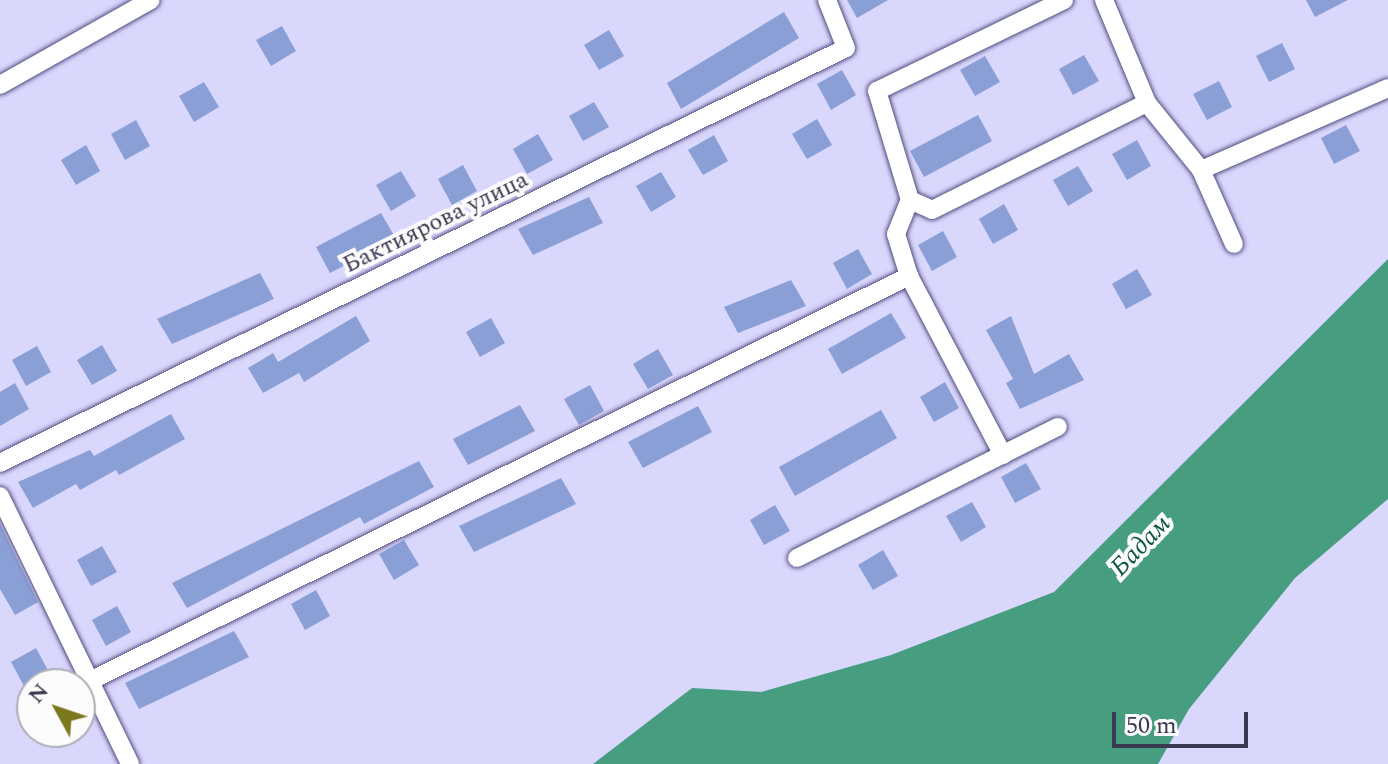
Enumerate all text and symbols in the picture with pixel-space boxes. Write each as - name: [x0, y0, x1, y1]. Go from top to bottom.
- street label: Бактиярова улица: [339, 166, 533, 280]
- water label: Бадам: [1104, 509, 1178, 583]
- north arrow: [16, 668, 96, 748]
- text: N: [20, 676, 57, 711]
- scale bar: [1116, 696, 1252, 746]
- text: 50 m: [1126, 708, 1177, 744]

